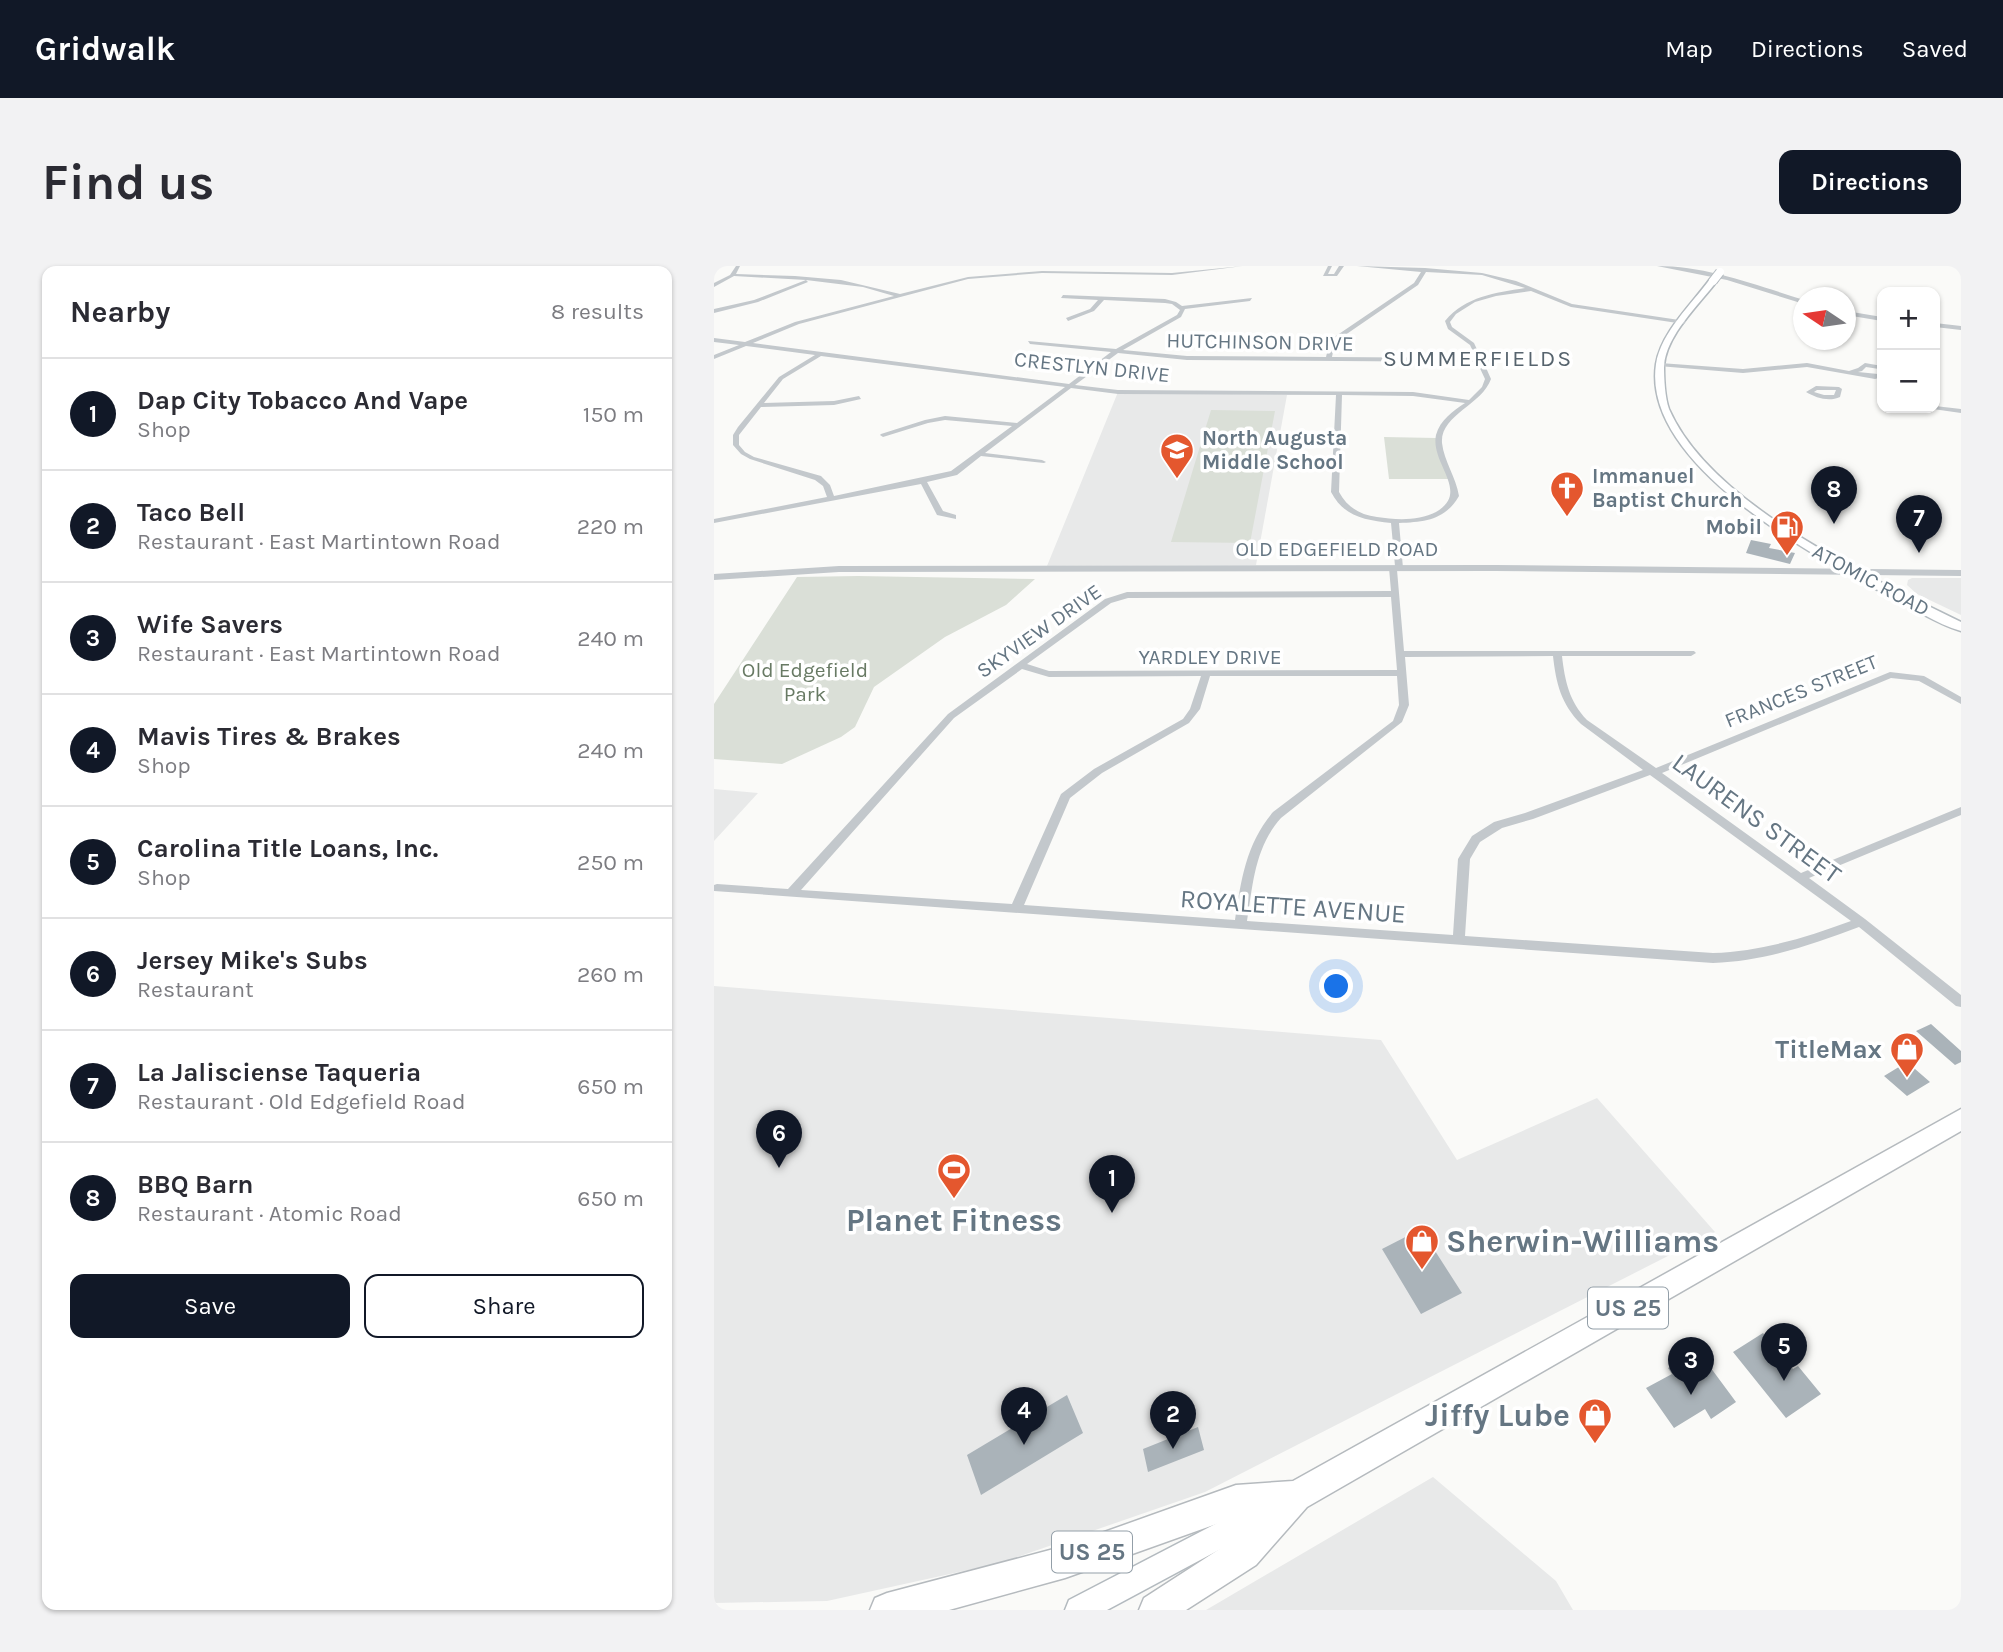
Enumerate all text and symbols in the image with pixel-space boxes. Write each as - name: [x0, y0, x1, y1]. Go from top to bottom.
- text: Gridwalk: [35, 30, 175, 68]
- text: Map: [1665, 35, 1713, 63]
- text: Directions: [1751, 35, 1864, 63]
- text: Saved: [1902, 35, 1968, 63]
- button: Directions: [1779, 150, 1961, 214]
- text: Find us: [42, 154, 214, 211]
- north arrow: [1793, 287, 1856, 350]
- map controls: [1877, 287, 1940, 413]
- button: +: [1877, 287, 1940, 350]
- text: Nearby: [70, 294, 170, 330]
- text: 8 results: [551, 298, 644, 325]
- street label: HUTCHINSON DRIVE: [1166, 328, 1354, 356]
- district label: SUMMERFIELDS: [1383, 345, 1573, 372]
- street label: CRESTLYN DRIVE: [1013, 347, 1171, 387]
- button: −: [1877, 350, 1940, 413]
- text: Dap City Tobacco And Vape: [137, 385, 468, 416]
- text: 1: [89, 401, 97, 428]
- text: 150 m: [583, 401, 644, 428]
- text: Shop: [137, 416, 191, 443]
- place label: North Augusta Middle School: [1202, 426, 1347, 474]
- school or university icon: North Augusta Middle School: [1158, 431, 1196, 480]
- place label: Immanuel Baptist Church: [1592, 464, 1743, 512]
- pin: 8: [1811, 466, 1857, 524]
- church icon: Immanuel Baptist Church: [1548, 469, 1586, 518]
- pin: 7: [1896, 495, 1942, 553]
- text: Taco Bell: [137, 497, 245, 528]
- fuel station icon: Mobil: [1768, 508, 1806, 557]
- text: 2: [86, 513, 100, 540]
- text: 220 m: [577, 513, 644, 540]
- place label: Mobil: [1706, 515, 1762, 539]
- text: Restaurant · East Martintown Road: [137, 528, 501, 555]
- street label: OLD EDGEFIELD ROAD: [1236, 537, 1438, 561]
- street label: ATOMIC ROAD: [1808, 539, 1934, 621]
- street label: SKYVIEW DRIVE: [972, 579, 1106, 683]
- text: Wife Savers: [137, 609, 283, 640]
- text: 3: [86, 625, 100, 652]
- text: 240 m: [577, 625, 644, 652]
- text: Restaurant · East Martintown Road: [137, 640, 501, 667]
- street label: YARDLEY DRIVE: [1138, 645, 1282, 669]
- street label: FRANCES STREET: [1721, 649, 1881, 733]
- park label: Old Edgefield Park: [742, 658, 868, 706]
- text: Mavis Tires & Brakes: [137, 721, 401, 752]
- text: 4: [86, 737, 100, 764]
- text: 240 m: [577, 737, 644, 764]
- street label: LAURENS STREET: [1666, 747, 1847, 890]
- text: Shop: [137, 752, 191, 779]
- text: Carolina Title Loans, Inc.: [137, 833, 438, 864]
- text: 5: [86, 849, 100, 876]
- text: 250 m: [577, 849, 644, 876]
- text: Shop: [137, 864, 191, 891]
- street label: ROYALETTE AVENUE: [1179, 883, 1407, 930]
- text: Jersey Mike's Subs: [137, 945, 368, 976]
- text: 6: [86, 961, 100, 988]
- text: 260 m: [577, 961, 644, 988]
- your location: [1319, 969, 1353, 1003]
- text: Restaurant: [137, 976, 254, 1003]
- shop icon: TitleMax: [1888, 1030, 1926, 1079]
- place label: TitleMax: [1775, 1034, 1882, 1065]
- text: La Jalisciense Taqueria: [137, 1057, 421, 1088]
- text: 7: [87, 1073, 99, 1100]
- text: 650 m: [577, 1073, 644, 1100]
- text: Restaurant · Old Edgefield Road: [137, 1088, 466, 1115]
- pin: 6: [756, 1110, 802, 1168]
- sports icon: Planet Fitness: [935, 1151, 973, 1200]
- pin: 1: [1089, 1155, 1135, 1213]
- text: BBQ Barn: [137, 1169, 254, 1200]
- text: 8: [86, 1185, 100, 1212]
- text: 650 m: [577, 1185, 644, 1212]
- text: Restaurant · Atomic Road: [137, 1200, 402, 1227]
- place label: Planet Fitness: [846, 1202, 1062, 1239]
- shop icon: Sherwin-Williams: [1403, 1222, 1441, 1271]
- place label: Sherwin-Williams: [1446, 1223, 1719, 1260]
- button: Save: [70, 1274, 350, 1338]
- button: Share: [364, 1274, 644, 1338]
- road number: US 25: [1588, 1288, 1668, 1328]
- pin: 5: [1761, 1323, 1807, 1381]
- pin: 3: [1668, 1337, 1714, 1395]
- pin: 4: [1001, 1387, 1047, 1445]
- pin: 2: [1150, 1391, 1196, 1449]
- shop icon: Jiffy Lube: [1576, 1396, 1614, 1445]
- place label: Jiffy Lube: [1425, 1397, 1570, 1434]
- road number: US 25: [1052, 1532, 1132, 1572]

